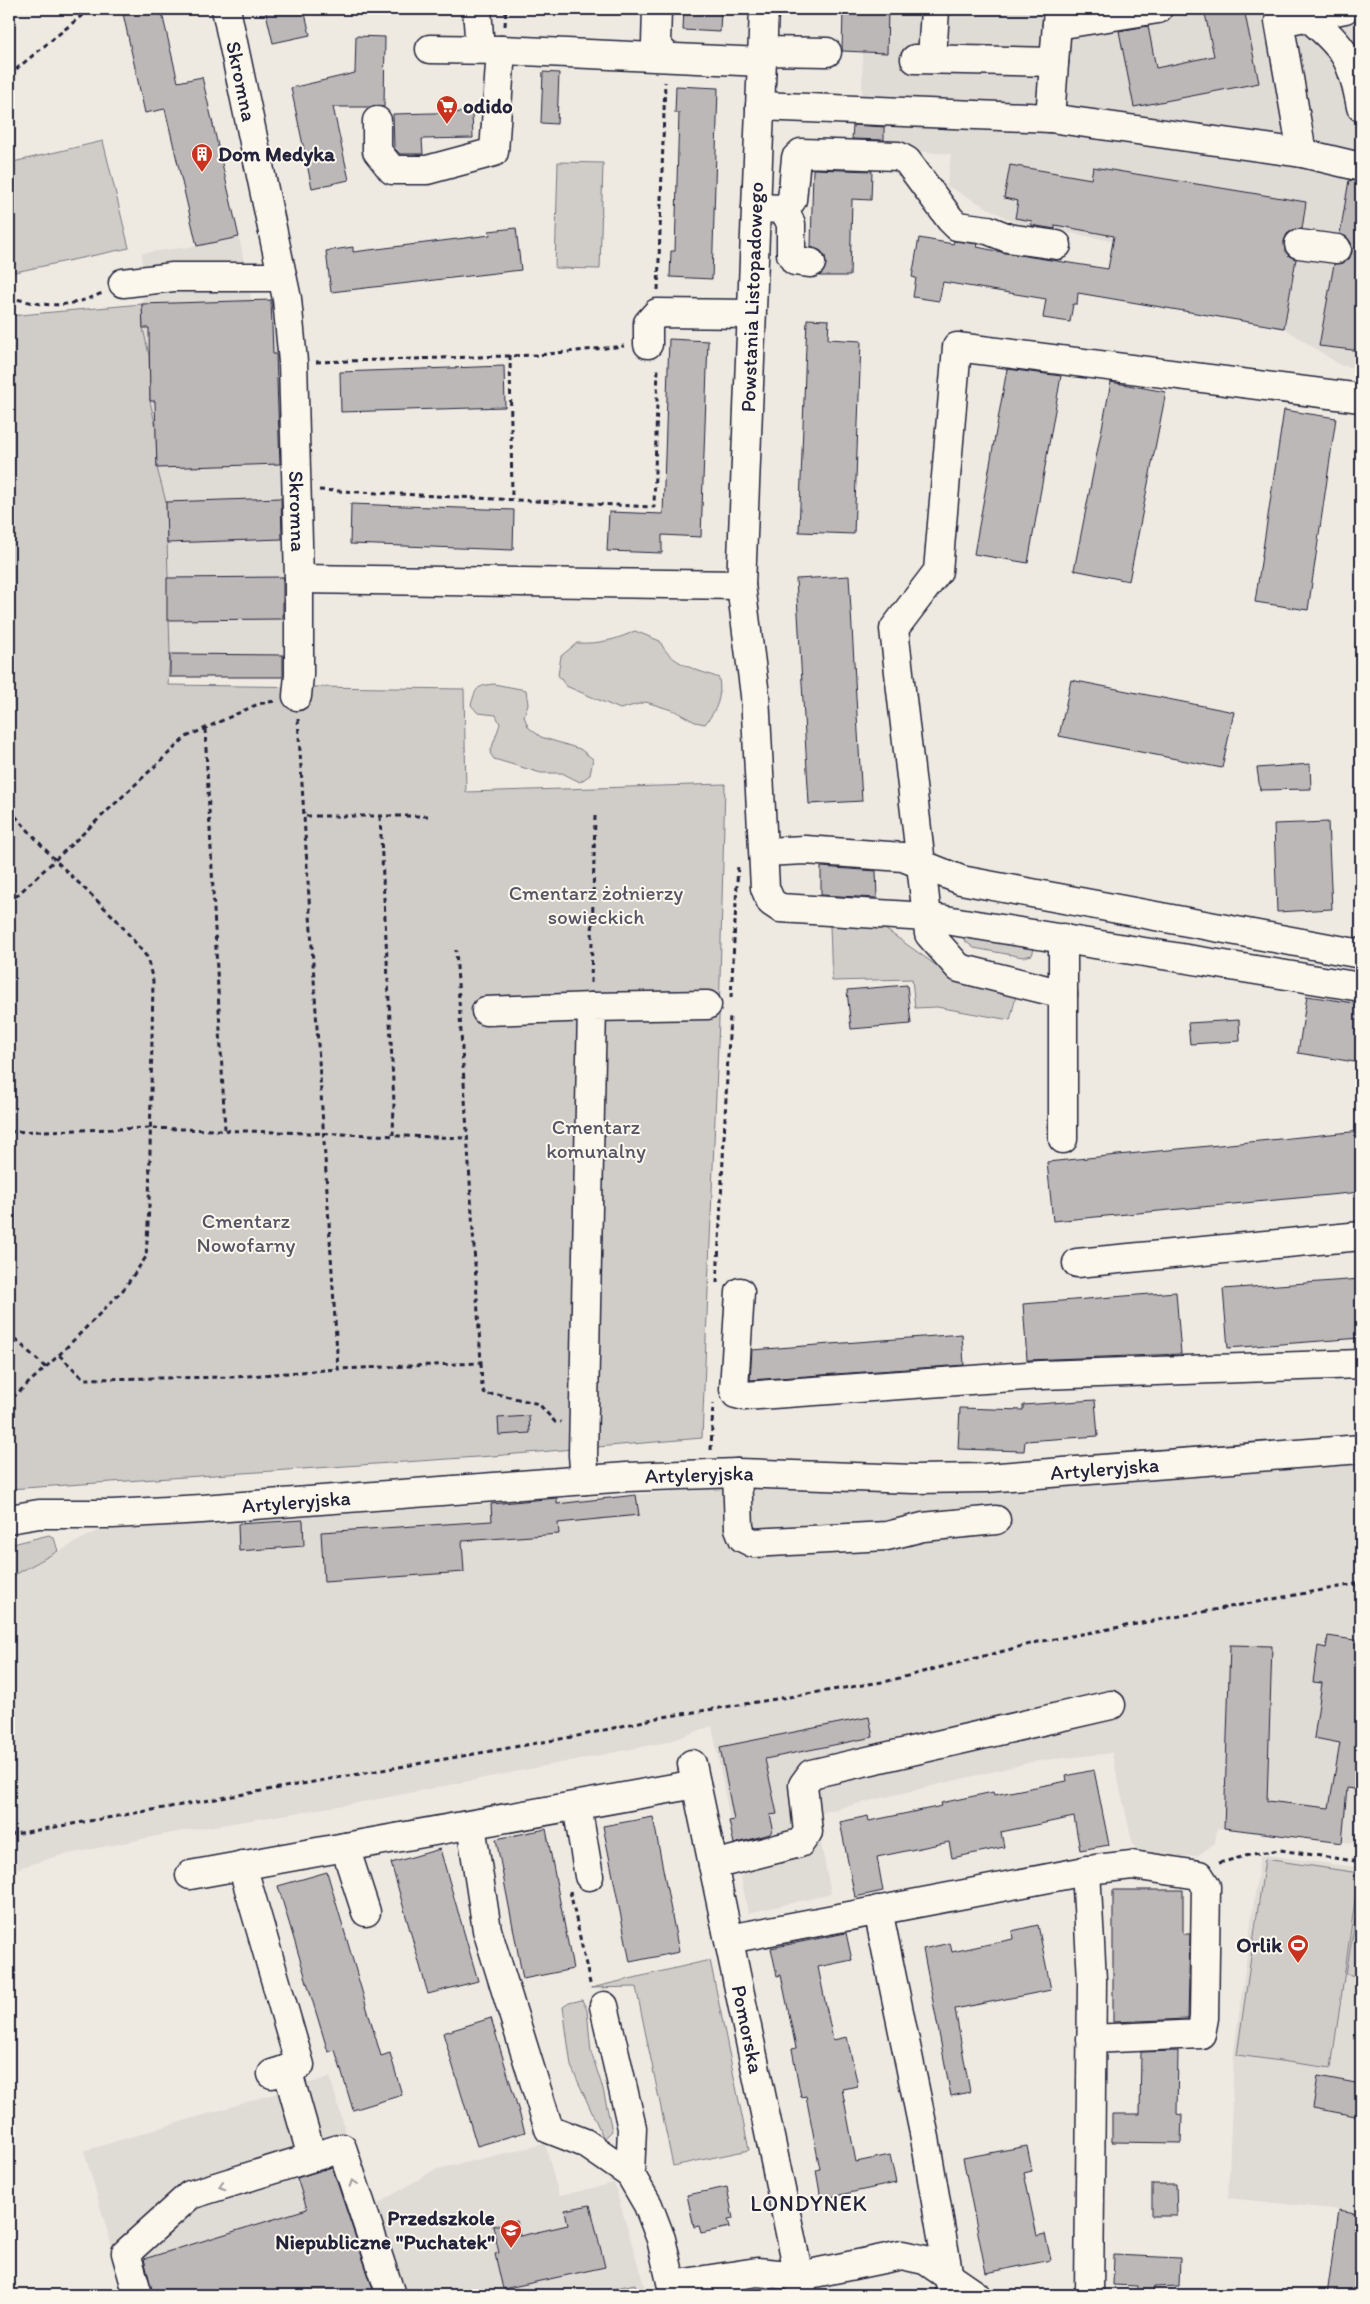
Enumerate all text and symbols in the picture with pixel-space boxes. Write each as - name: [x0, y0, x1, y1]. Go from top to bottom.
- street label: Skromna: [221, 39, 262, 124]
- place label: odido: [463, 93, 513, 118]
- supermarket icon: odido: [435, 94, 459, 125]
- place label: Dom Medyka: [218, 141, 336, 167]
- building icon: Dom Medyka: [190, 142, 214, 173]
- street label: Powstania Listopadowego: [735, 181, 768, 413]
- street label: Skromna: [284, 470, 311, 552]
- park label: Cmentarz żołnierzy sowieckich: [509, 880, 683, 929]
- park label: Cmentarz komunalny: [546, 1114, 646, 1163]
- park label: Cmentarz Nowofarny: [197, 1208, 296, 1257]
- street label: Artyleryjska: [1049, 1452, 1160, 1485]
- street label: Artyleryjska: [644, 1460, 754, 1488]
- street label: Artyleryjska: [241, 1485, 352, 1518]
- place label: Orlik: [1236, 1932, 1283, 1957]
- sports icon: Orlik: [1286, 1933, 1310, 1964]
- street label: Pomorska: [727, 1983, 769, 2076]
- one-way arrow: [349, 2179, 359, 2187]
- one-way arrow: [218, 2180, 227, 2190]
- district label: LONDYNEK: [750, 2190, 868, 2217]
- place label: Przedszkole Niepubliczne "Puchatek": [275, 2205, 495, 2255]
- school or university icon: Przedszkole Niepubliczne "Puchatek": [499, 2218, 523, 2249]

